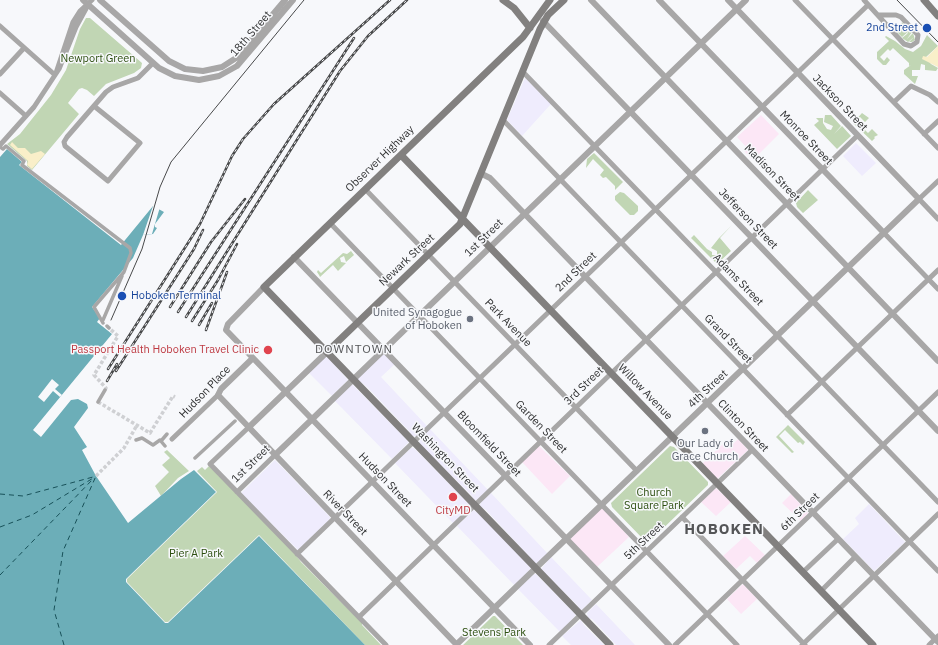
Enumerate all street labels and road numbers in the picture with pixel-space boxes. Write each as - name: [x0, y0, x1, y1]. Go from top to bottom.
- street label: 18th Street: [228, 9, 274, 59]
- street label: Jackson Street: [810, 72, 870, 134]
- street label: Monroe Street: [777, 108, 835, 168]
- street label: Observer Highway: [343, 123, 417, 195]
- street label: Madison Street: [741, 142, 803, 204]
- street label: Jefferson Street: [716, 186, 780, 252]
- street label: 1st Street: [462, 216, 506, 260]
- street label: Newark Street: [377, 231, 437, 289]
- street label: 2nd Street: [553, 249, 599, 295]
- street label: Adams Street: [710, 251, 766, 309]
- street label: Park Avenue: [482, 296, 534, 350]
- street label: Grand Street: [701, 312, 755, 366]
- street label: Willow Avenue: [615, 361, 675, 423]
- street label: Hudson Place: [177, 363, 233, 421]
- street label: 3rd Street: [562, 364, 606, 408]
- street label: 4th Street: [685, 367, 731, 411]
- street label: Clinton Street: [715, 397, 771, 455]
- street label: Garden Street: [512, 398, 570, 456]
- street label: Bloomfield Street: [454, 408, 524, 480]
- street label: Washington Street: [409, 421, 481, 495]
- street label: 1st Street: [229, 442, 273, 486]
- street label: Hudson Street: [356, 450, 414, 510]
- street label: River Street: [320, 488, 370, 538]
- street label: 6th Street: [778, 490, 822, 534]
- street label: 5th Street: [621, 519, 667, 563]

